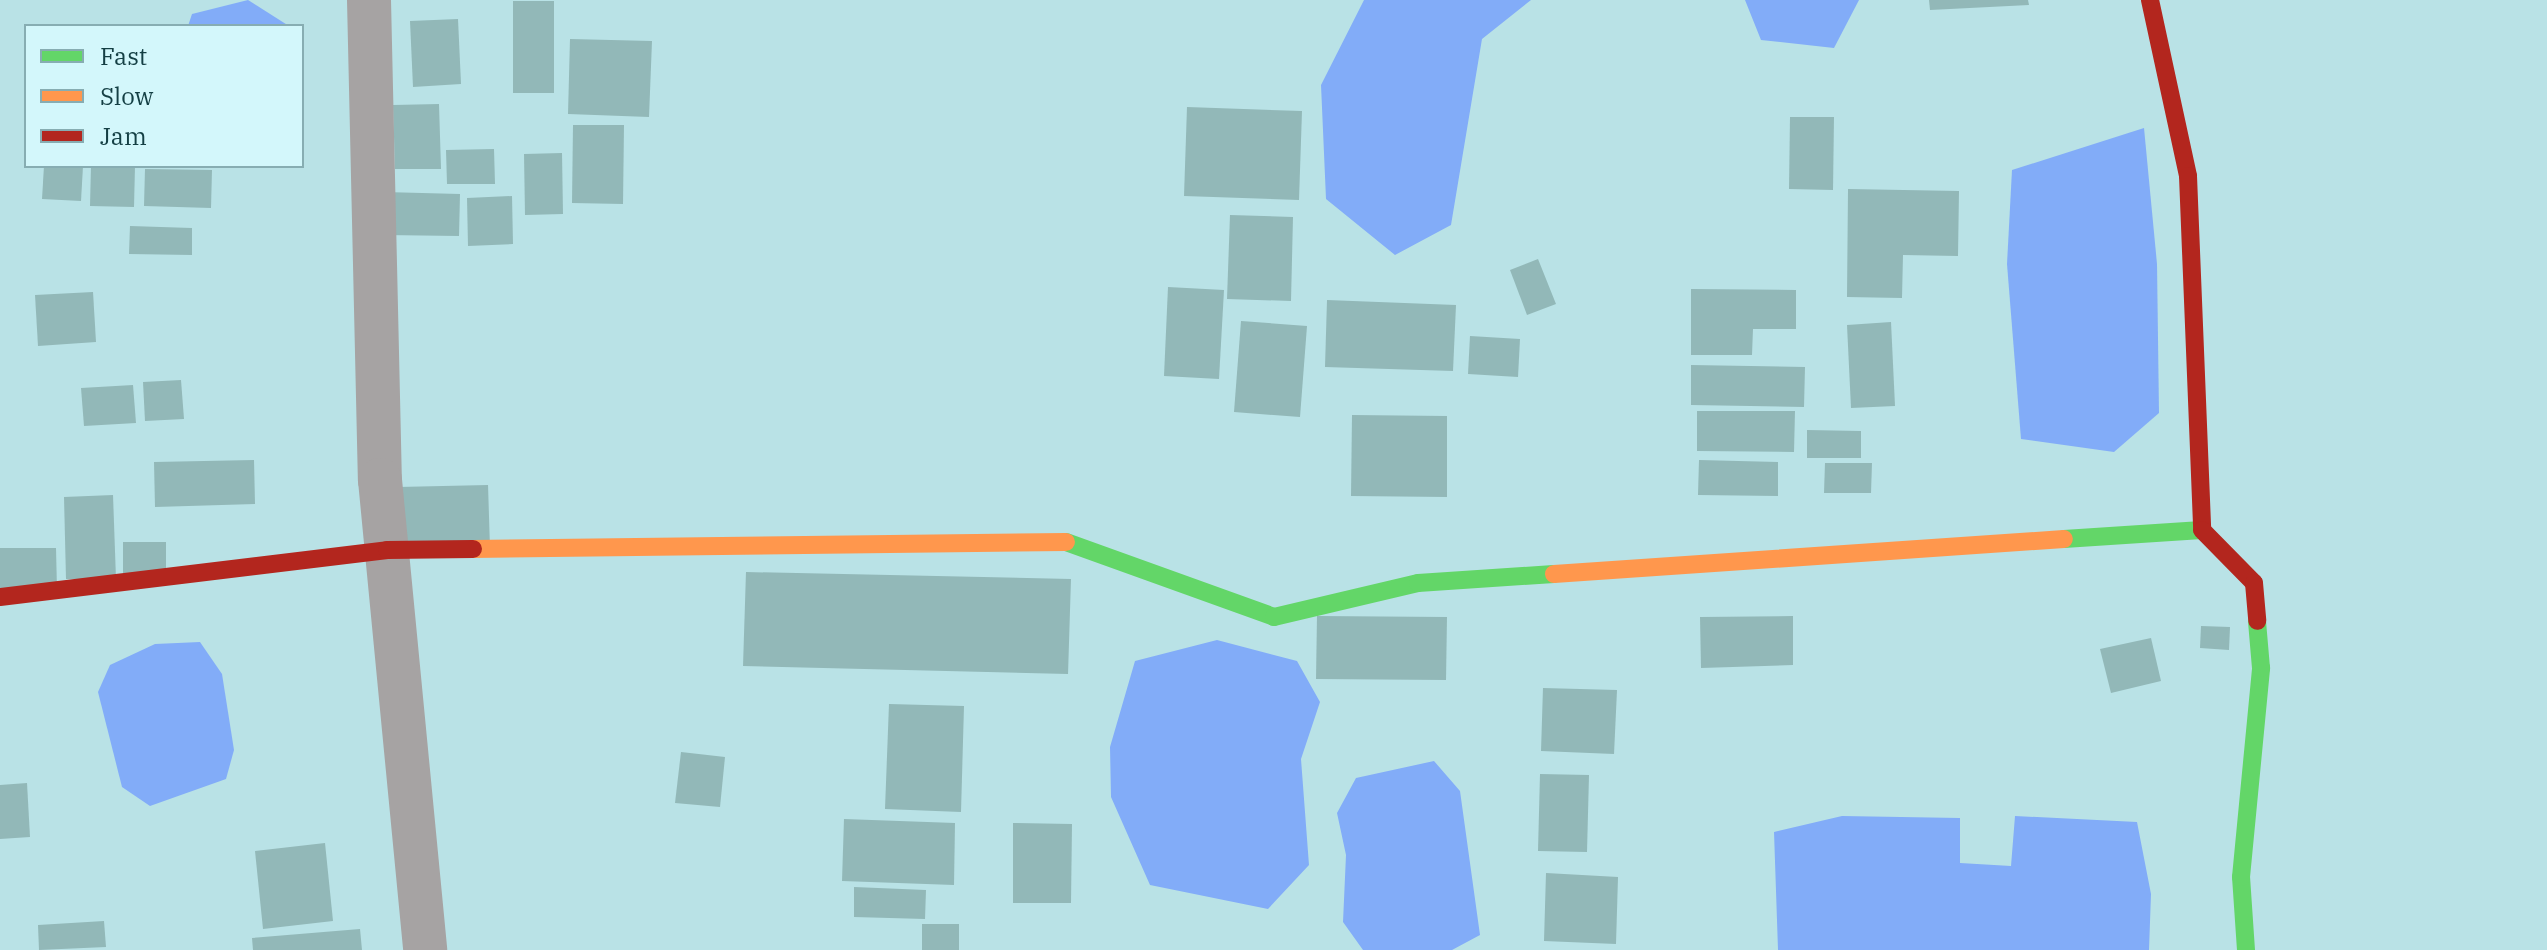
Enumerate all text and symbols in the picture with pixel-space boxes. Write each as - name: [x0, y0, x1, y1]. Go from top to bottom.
- legend: [24, 24, 304, 168]
- text: Fast: [100, 40, 147, 72]
- text: Slow: [100, 80, 153, 112]
- text: Jam: [100, 120, 147, 152]

